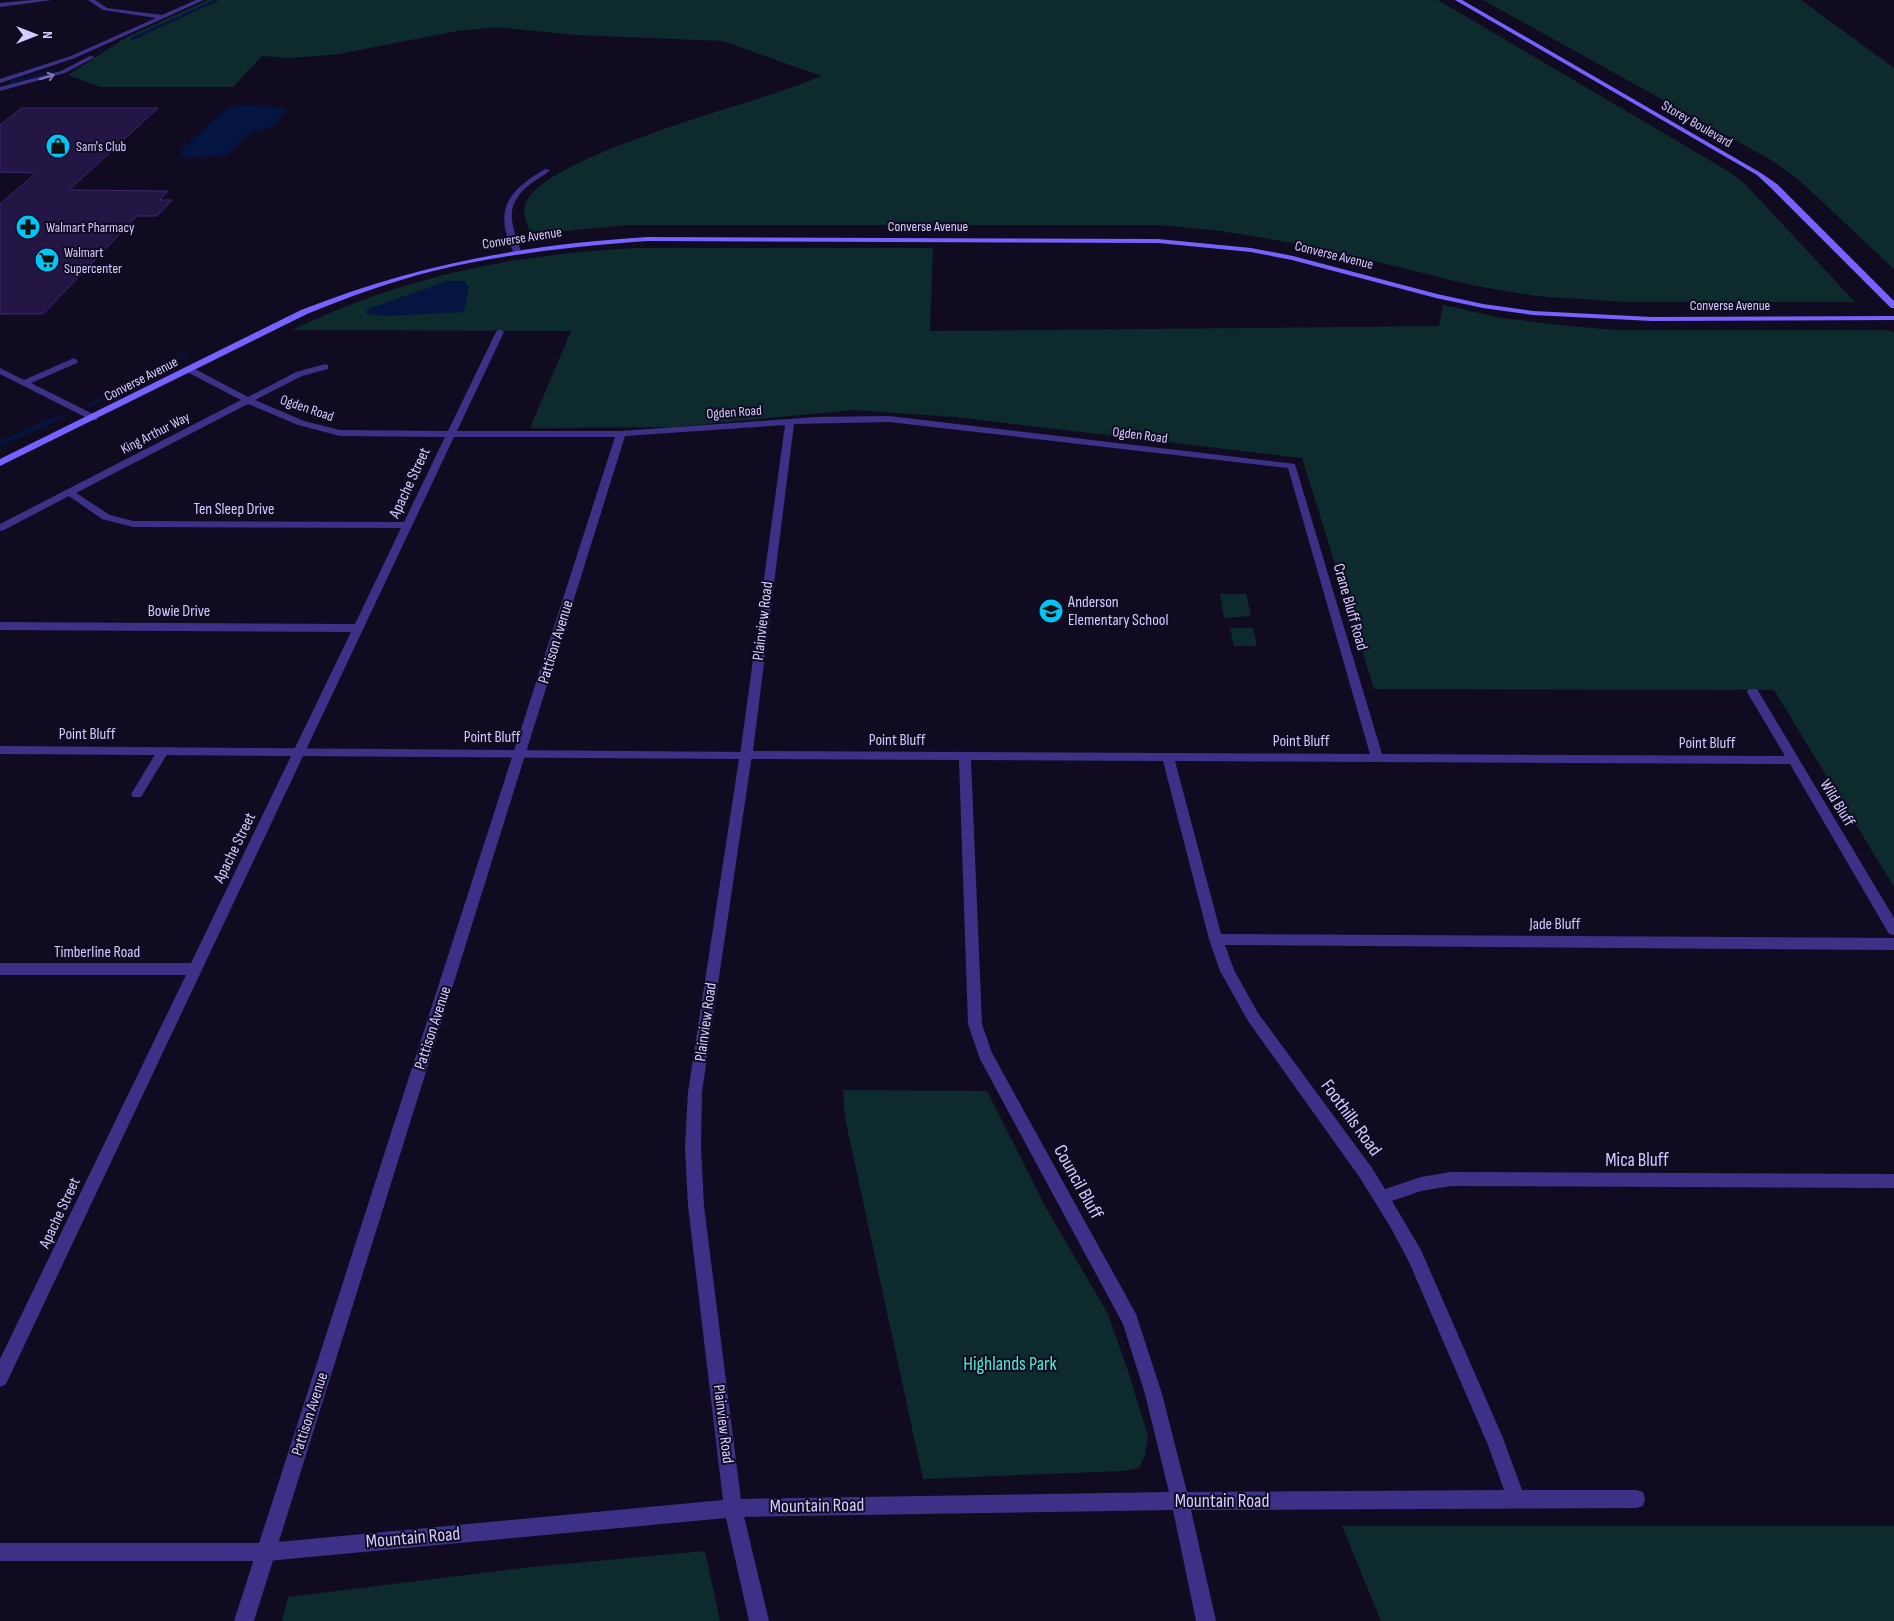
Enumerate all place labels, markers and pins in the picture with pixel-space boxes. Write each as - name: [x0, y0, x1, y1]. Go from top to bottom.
- shop icon: Sam's Club: [45, 133, 71, 159]
- place label: Sam's Club: [76, 138, 127, 155]
- pharmacy icon: Walmart Pharmacy: [15, 214, 41, 240]
- place label: Walmart Pharmacy: [46, 219, 135, 236]
- place label: Walmart Supercenter: [64, 244, 122, 277]
- supermarket icon: Walmart Supercenter: [34, 247, 60, 273]
- place label: Anderson Elementary School: [1067, 593, 1168, 630]
- school or university icon: Anderson Elementary School: [1038, 598, 1064, 624]

